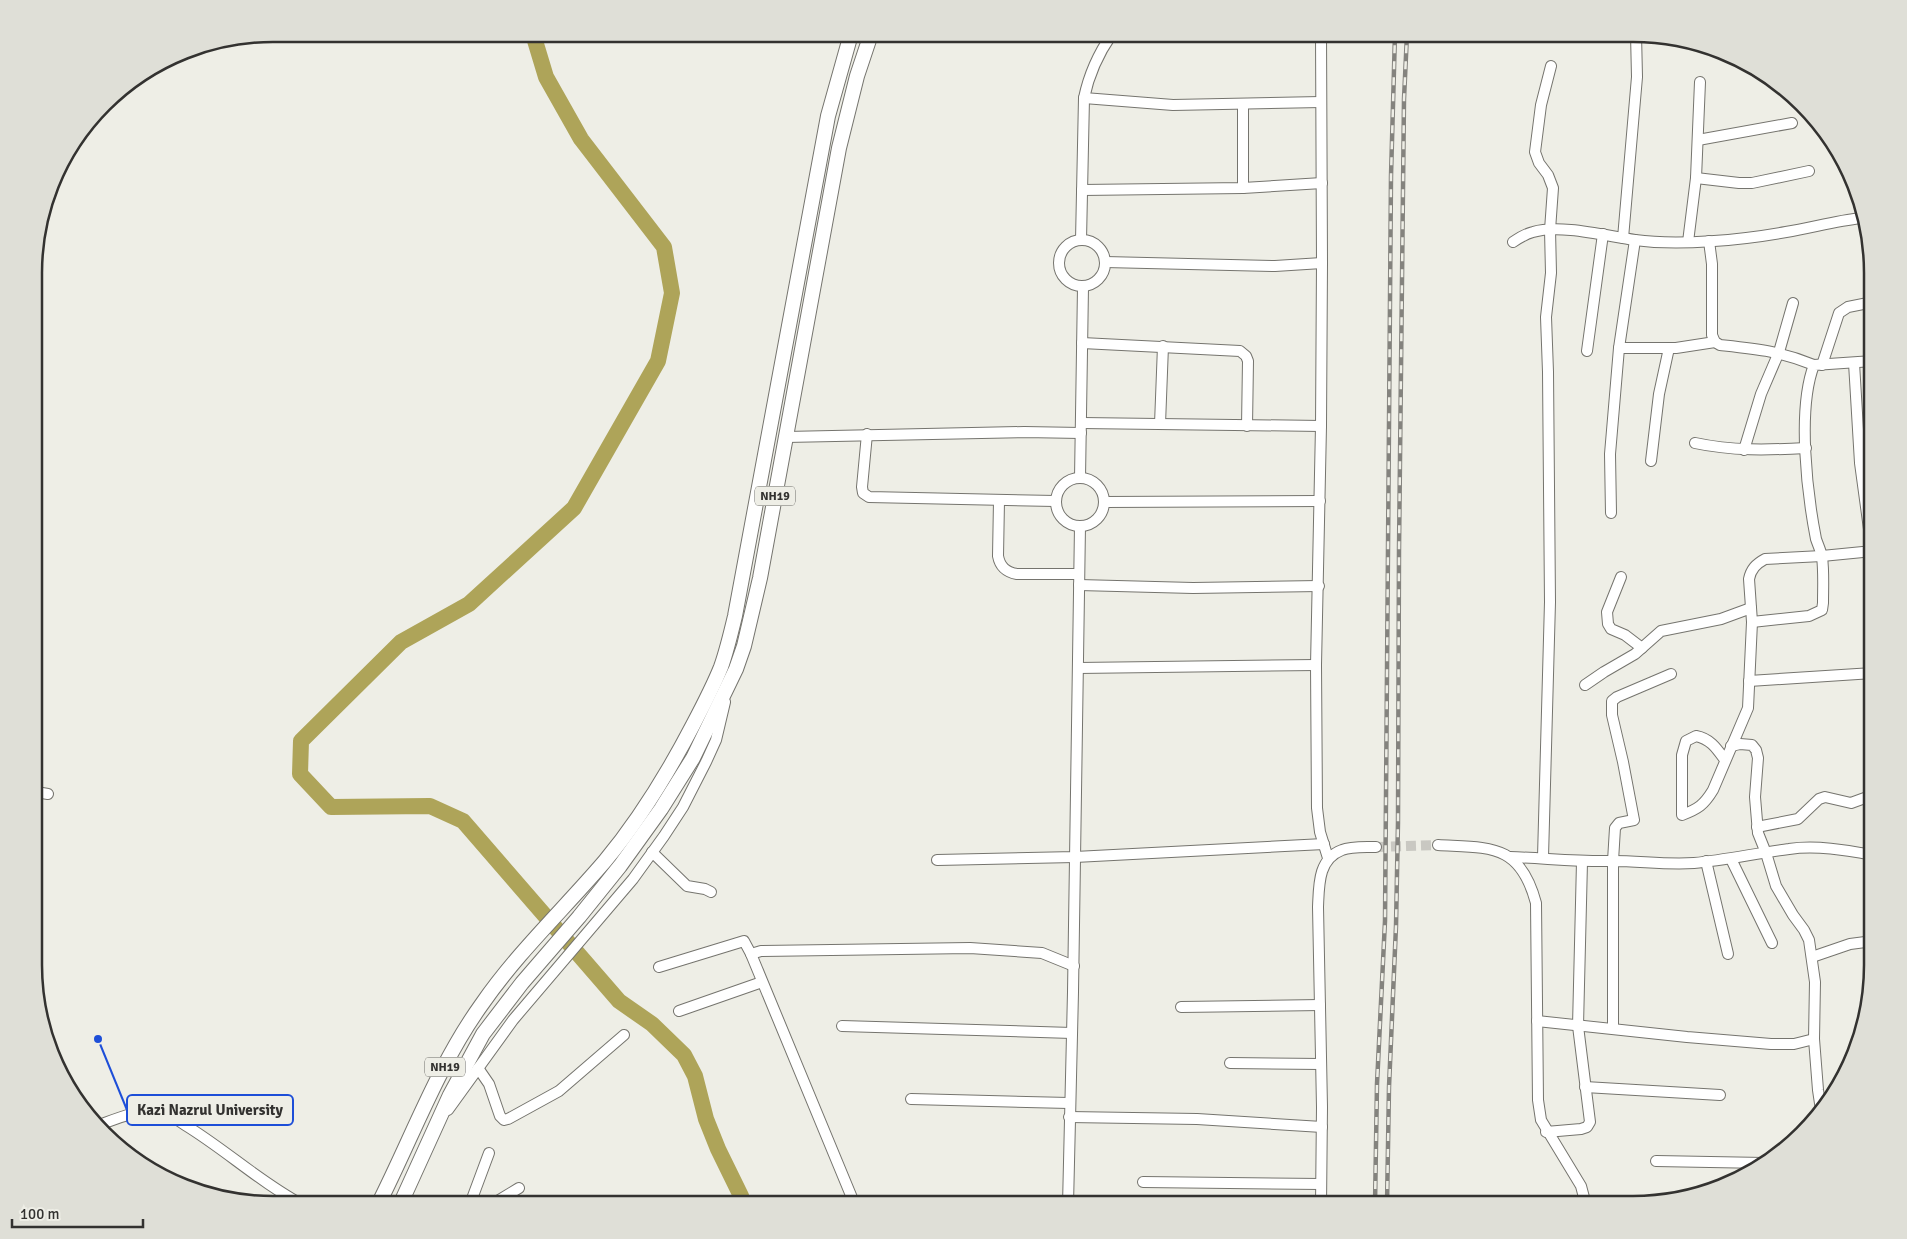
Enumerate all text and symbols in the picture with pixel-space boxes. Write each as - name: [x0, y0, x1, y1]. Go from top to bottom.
- road number: NH19: [755, 486, 795, 506]
- road number: NH19: [425, 1058, 465, 1076]
- callout: Kazi Nazrul University: [127, 1095, 293, 1125]
- text: Kazi Nazrul University: [137, 1101, 284, 1119]
- scale bar: [12, 1196, 144, 1228]
- text: 100 m: [20, 1205, 60, 1223]

